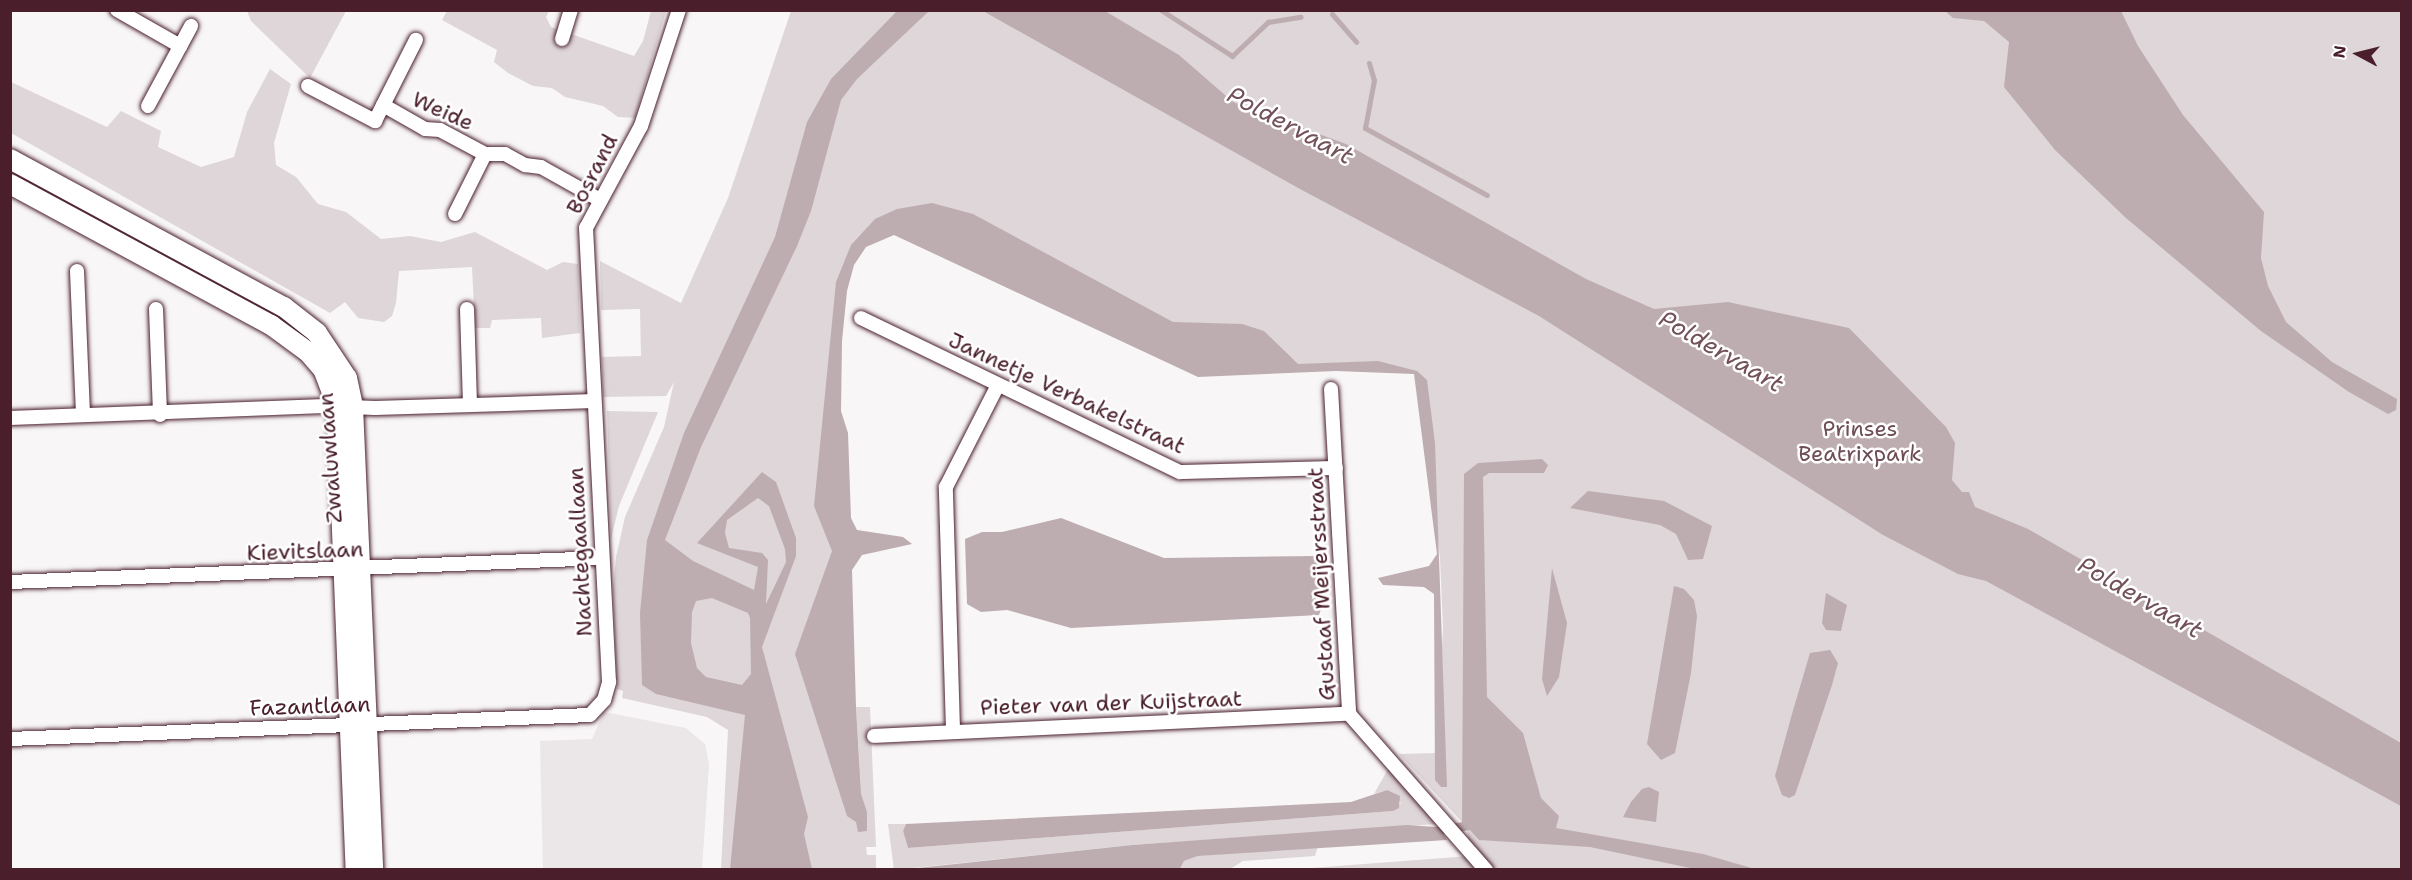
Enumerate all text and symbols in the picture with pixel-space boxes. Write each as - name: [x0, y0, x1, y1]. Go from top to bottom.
- north arrow: [2328, 24, 2388, 84]
- text: N: [2328, 44, 2351, 59]
- water label: Poldervaart: [1222, 81, 1358, 171]
- street label: Weide: [408, 86, 478, 136]
- street label: Bosrand: [561, 130, 623, 218]
- water label: Poldervaart: [1654, 305, 1788, 399]
- street label: Jannetje Verbakelstraat: [944, 326, 1190, 460]
- street label: Zwaluwlaan: [312, 392, 348, 524]
- park label: Prinses Beatrixpark: [1798, 415, 1922, 466]
- street label: Nachtegaallaan: [562, 467, 598, 637]
- street label: Gustaaf Meijersstraat: [1302, 467, 1340, 701]
- street label: Kievitslaan: [246, 536, 364, 566]
- water label: Poldervaart: [2073, 551, 2207, 645]
- street label: Pieter van der Kuijstraat: [979, 685, 1243, 721]
- street label: Fazantlaan: [249, 691, 371, 721]

